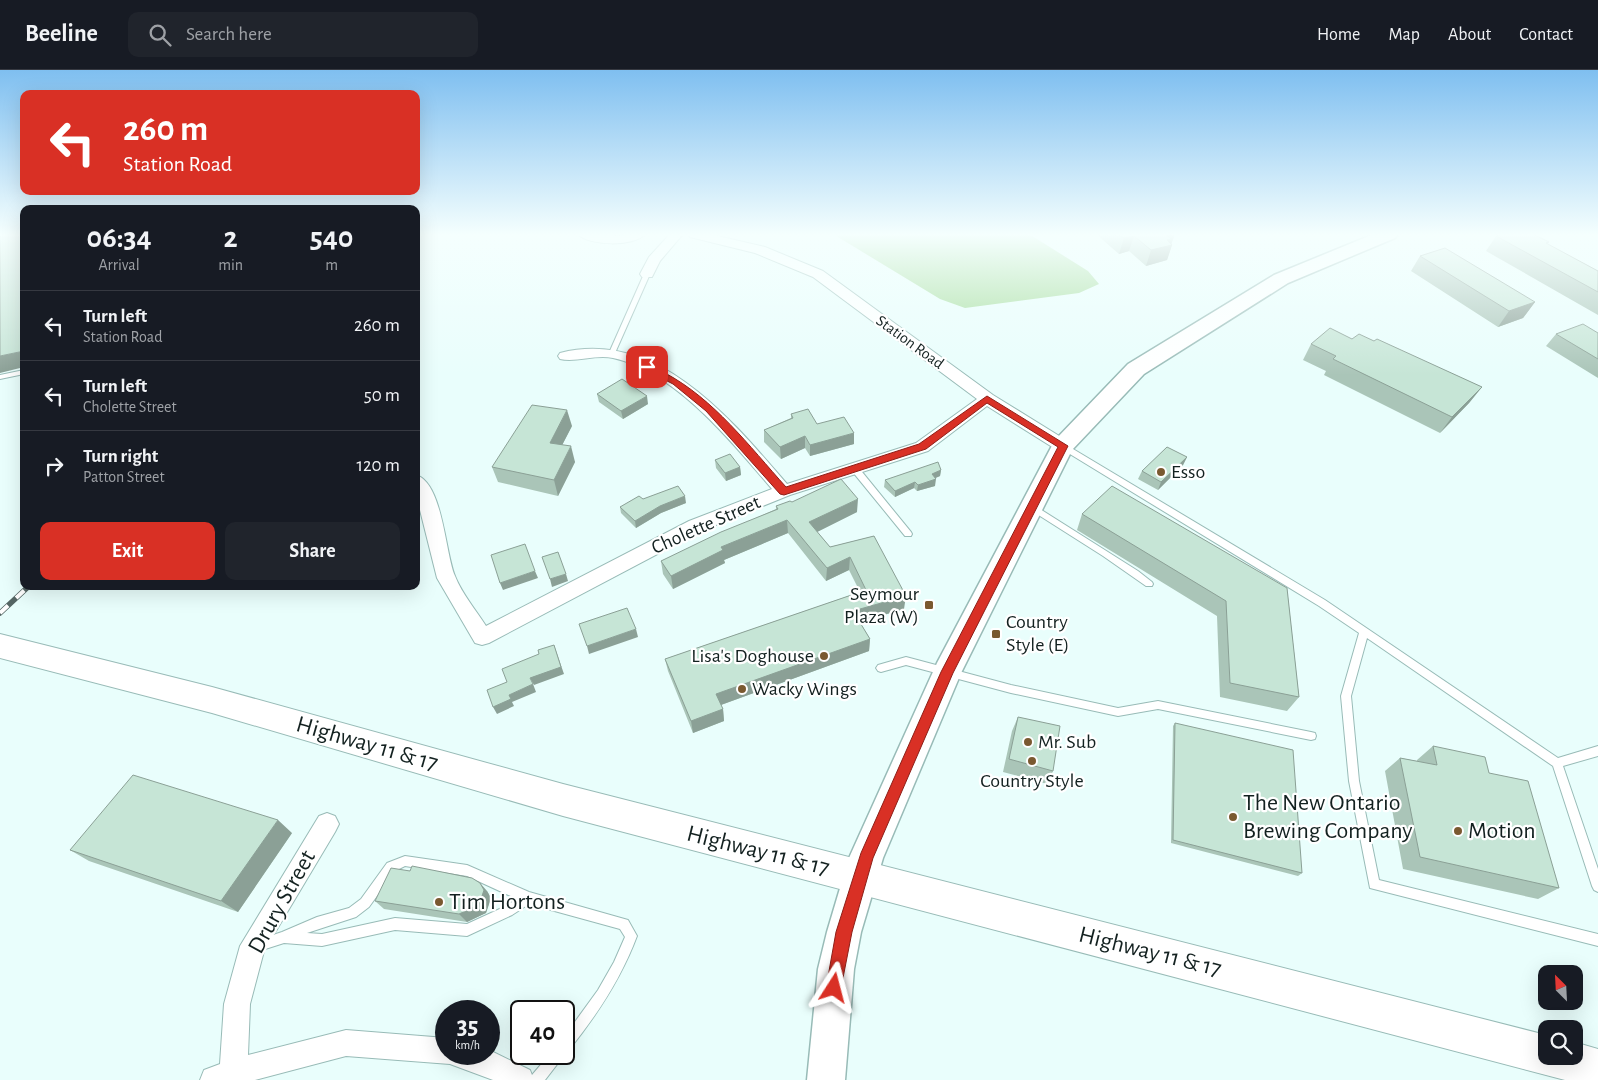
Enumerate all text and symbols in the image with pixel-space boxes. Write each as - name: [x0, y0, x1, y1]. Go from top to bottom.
- search box: [128, 12, 478, 57]
- icon: search: [146, 21, 174, 49]
- text: Beeline: [25, 22, 98, 46]
- text: Search here: [186, 25, 272, 44]
- text: Home: [1317, 26, 1360, 44]
- text: Map: [1388, 26, 1420, 44]
- text: About: [1448, 26, 1491, 44]
- text: Contact: [1519, 26, 1573, 44]
- icon: left: [40, 110, 105, 175]
- text: 260 m: [123, 112, 208, 147]
- text: Station Road: [123, 153, 232, 175]
- text: 06:34: [87, 223, 152, 253]
- text: 2: [224, 223, 238, 253]
- text: 540: [310, 223, 353, 253]
- text: Arrival: [99, 257, 140, 273]
- text: min: [218, 257, 243, 273]
- text: m: [325, 257, 338, 273]
- text: Turn left: [83, 307, 147, 326]
- icon: left: [40, 312, 68, 340]
- street label: Station Road: [873, 312, 947, 372]
- text: 260 m: [354, 316, 400, 335]
- text: Station Road: [83, 329, 162, 345]
- pin: [626, 346, 668, 388]
- icon: arrive: [633, 353, 661, 381]
- text: Turn left: [83, 377, 147, 396]
- icon: left: [40, 382, 68, 410]
- text: 50 m: [364, 386, 400, 405]
- text: Cholette Street: [83, 399, 177, 415]
- text: Turn right: [83, 447, 158, 466]
- icon: right: [40, 452, 68, 480]
- text: 120 m: [356, 456, 400, 475]
- place label: Esso: [1171, 462, 1205, 482]
- marker: Esso: [1155, 466, 1167, 478]
- text: Patton Street: [83, 469, 165, 485]
- street label: Cholette Street: [649, 492, 764, 558]
- button: Exit: [40, 522, 215, 580]
- button: Share: [225, 522, 400, 580]
- place label: Seymour Plaza (W): [844, 584, 920, 627]
- marker: Seymour Plaza (W): [923, 599, 935, 611]
- place label: Country Style (E): [1006, 612, 1069, 655]
- marker: Country Style (E): [990, 628, 1002, 640]
- place label: Lisa's Doghouse: [691, 646, 814, 666]
- marker: Lisa's Doghouse: [818, 650, 830, 662]
- place label: Wacky Wings: [752, 679, 857, 699]
- marker: Wacky Wings: [736, 683, 748, 695]
- street label: Highway 11 & 17: [293, 712, 441, 776]
- place label: Mr. Sub: [1038, 732, 1096, 752]
- marker: Mr. Sub: [1022, 736, 1034, 748]
- marker: Country Style: [1026, 755, 1038, 767]
- place label: Country Style: [980, 771, 1084, 791]
- place label: The New Ontario Brewing Company: [1243, 791, 1412, 843]
- marker: The New Ontario Brewing Company: [1227, 811, 1239, 823]
- place label: Motion: [1468, 819, 1536, 843]
- street label: Highway 11 & 17: [684, 822, 832, 880]
- marker: Motion: [1452, 825, 1464, 837]
- street label: Drury Street: [244, 846, 320, 958]
- place label: Tim Hortons: [449, 890, 565, 914]
- marker: Tim Hortons: [433, 896, 445, 908]
- street label: Highway 11 & 17: [1076, 923, 1224, 981]
- position arrow: [807, 961, 859, 1013]
- north arrow: [1538, 965, 1582, 1010]
- map controls: [1538, 965, 1583, 1065]
- speed limit sign: 40: [510, 1000, 575, 1065]
- text: 35: [457, 1014, 478, 1039]
- button: search: [1538, 1020, 1583, 1065]
- text: km/h: [455, 1039, 480, 1051]

